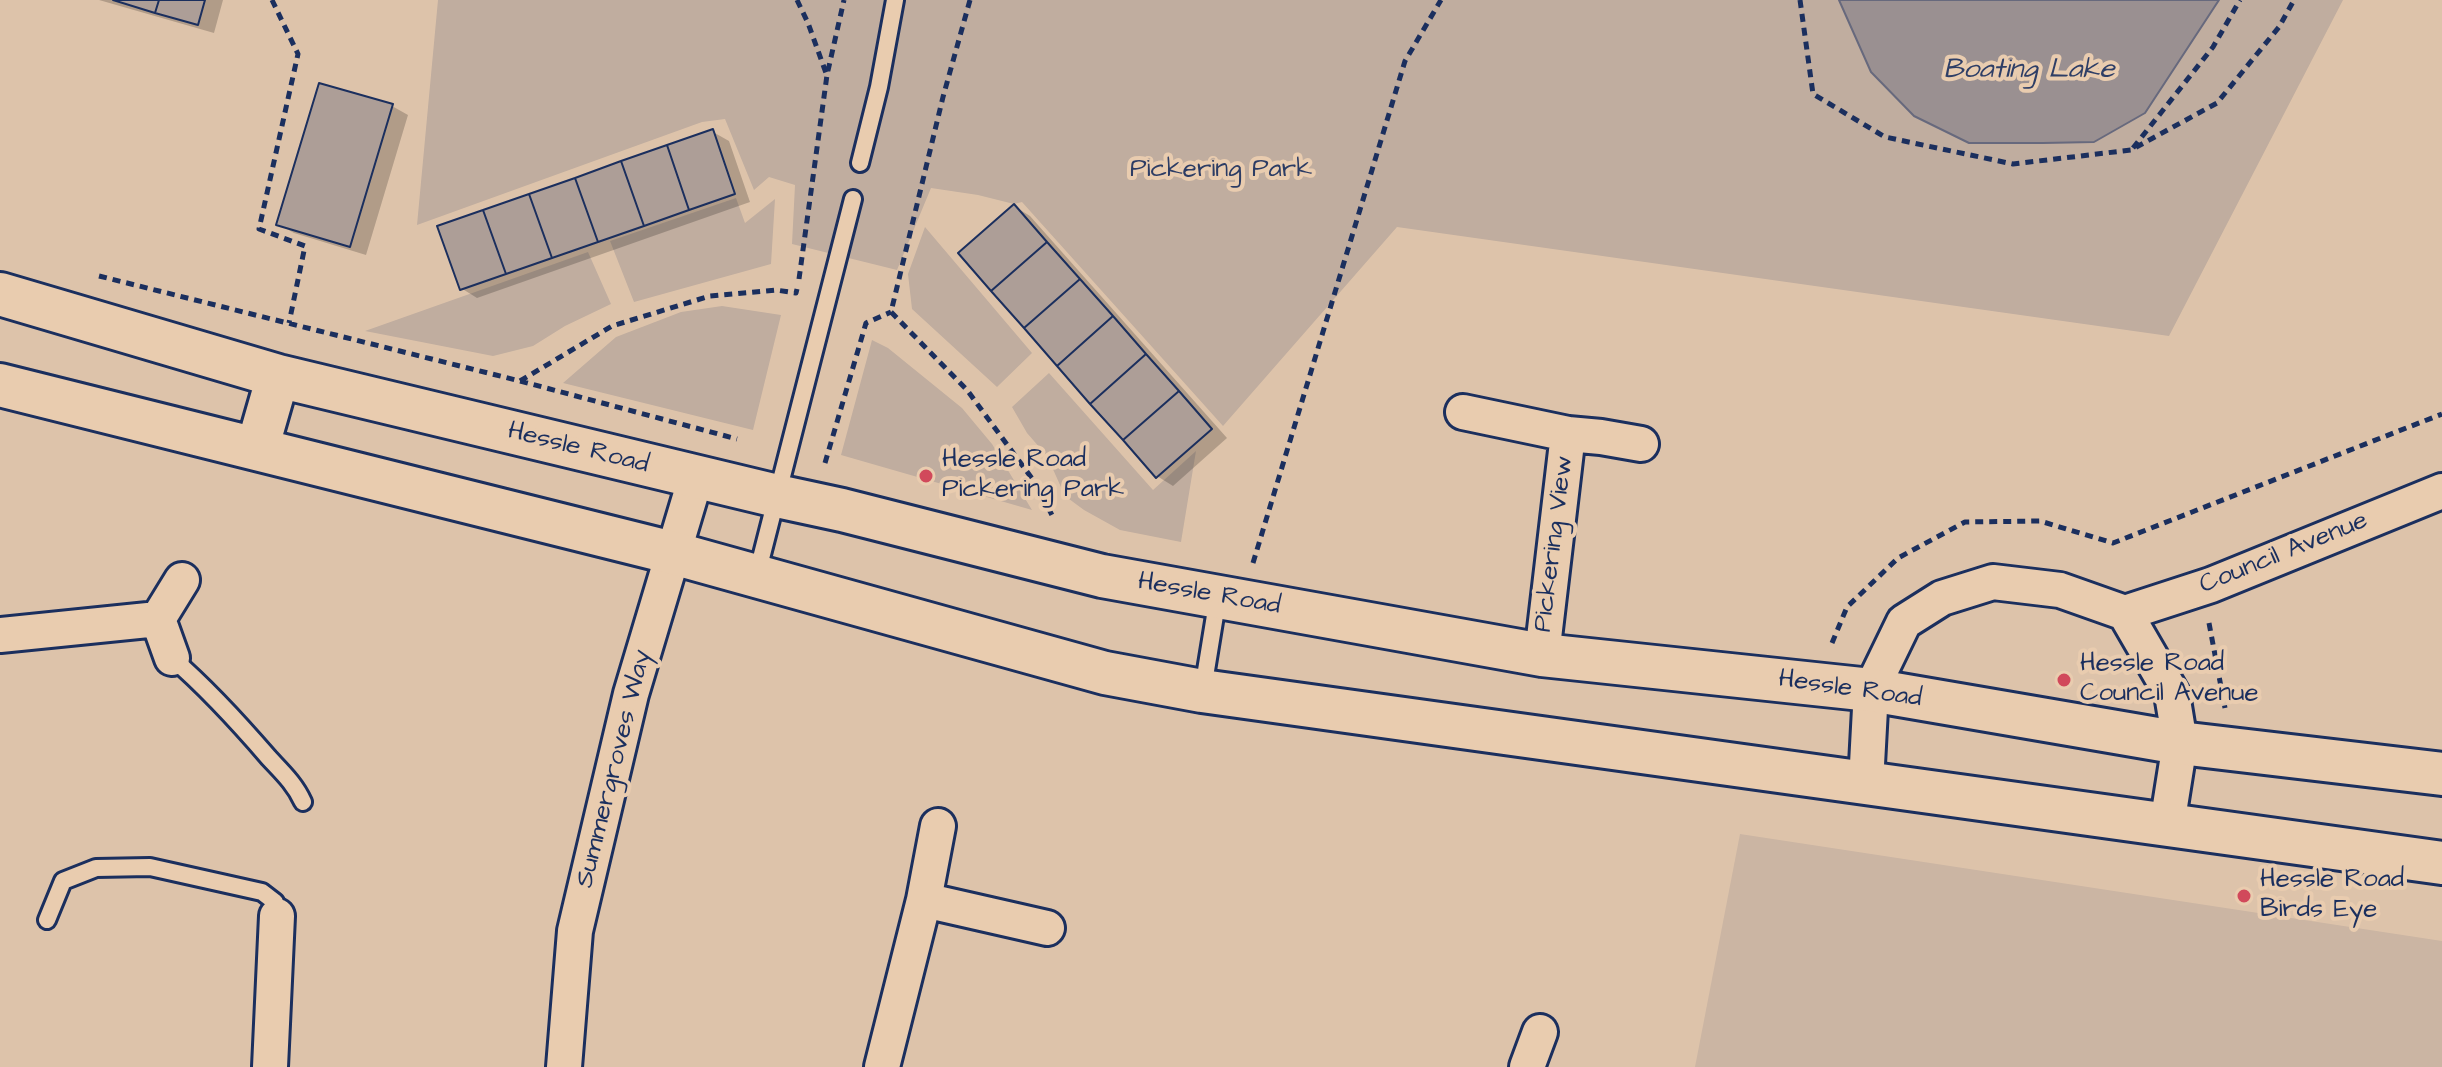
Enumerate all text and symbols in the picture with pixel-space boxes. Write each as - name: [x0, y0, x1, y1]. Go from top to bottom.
- water label: Boating Lake: [1943, 54, 2115, 88]
- park label: Pickering Park: [1130, 155, 1312, 187]
- street label: Hessle Road: [504, 416, 652, 482]
- place label: Hessle Road Pickering Park: [942, 445, 1124, 506]
- street label: Pickering View: [1529, 454, 1581, 634]
- marker: Hessle Road Pickering Park: [917, 467, 935, 485]
- street label: Council Avenue: [2195, 506, 2373, 602]
- street label: Hessle Road: [1135, 567, 1283, 623]
- street label: Summergroves Way: [570, 647, 660, 891]
- place label: Hessle Road Council Avenue: [2080, 649, 2259, 710]
- street label: Hessle Road: [1776, 665, 1924, 715]
- marker: Hessle Road Council Avenue: [2055, 671, 2073, 689]
- place label: Hessle Road Birds Eye: [2260, 865, 2404, 926]
- marker: Hessle Road Birds Eye: [2235, 887, 2253, 905]

